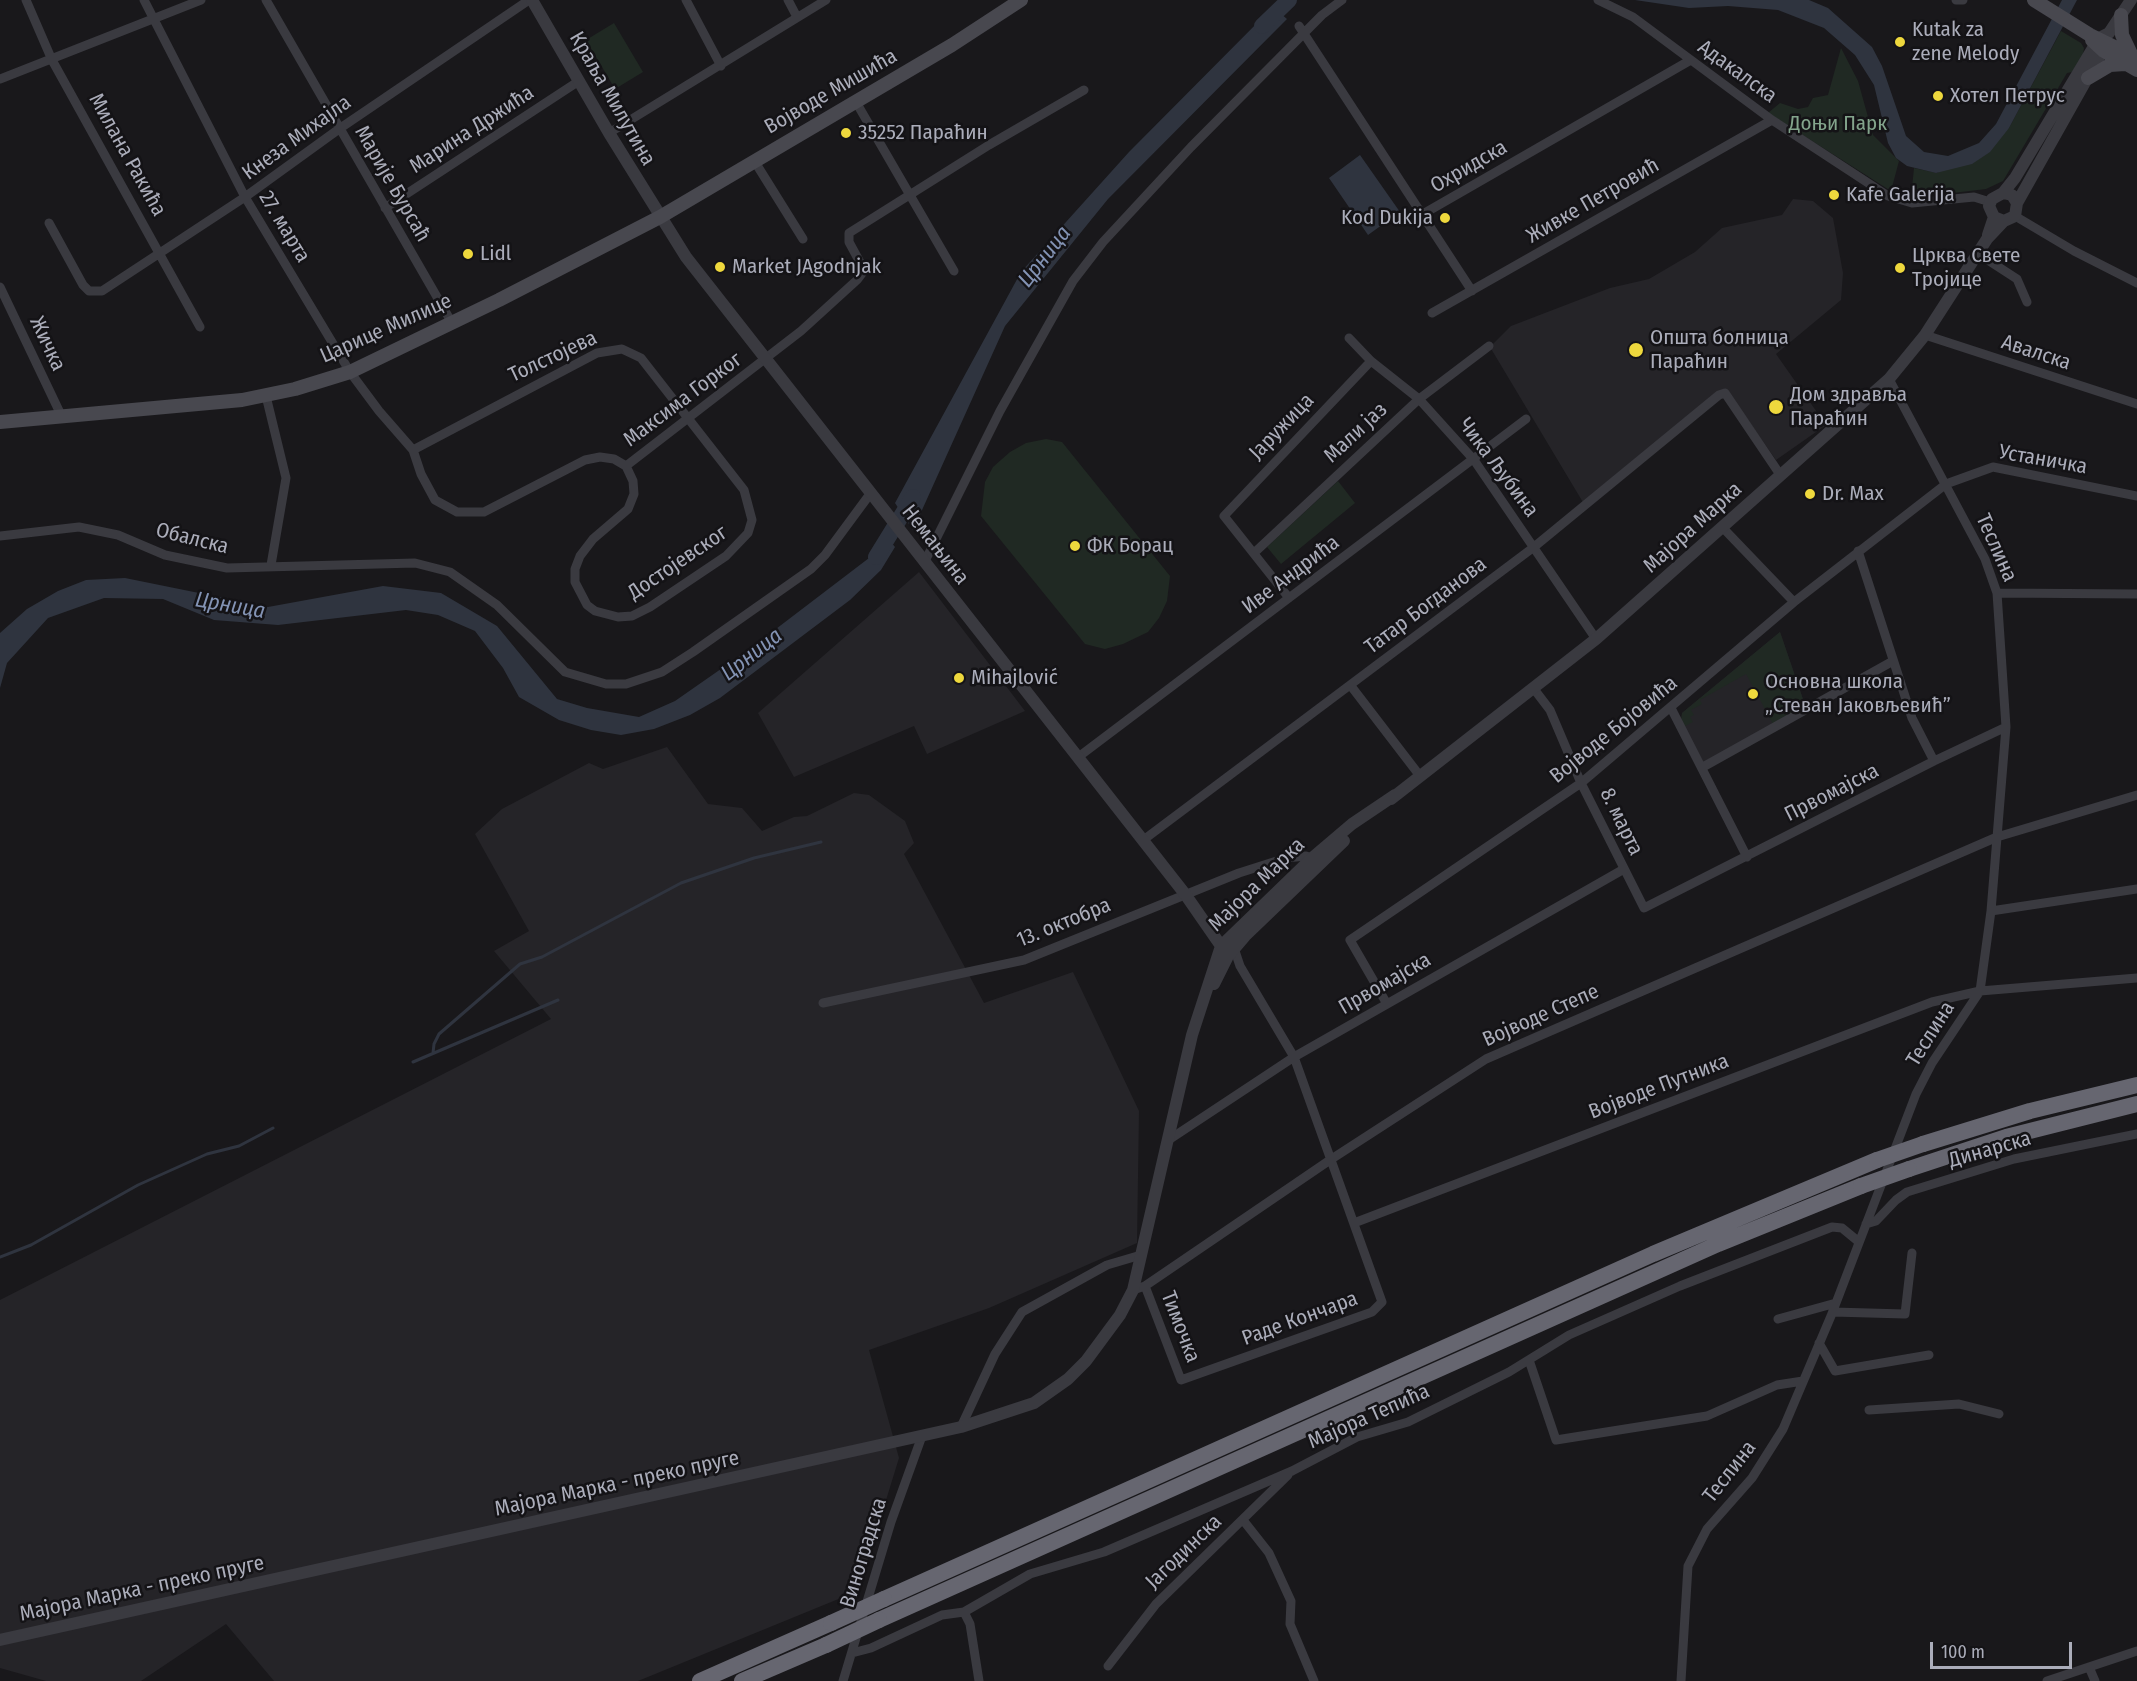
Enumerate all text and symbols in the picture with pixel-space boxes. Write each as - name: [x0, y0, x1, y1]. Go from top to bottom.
- place label: Kutak za zene Melody: [1912, 17, 2019, 67]
- street label: Краља Милутина: [564, 28, 660, 170]
- street label: Адакалска: [1693, 35, 1781, 109]
- marker: Kutak za zene Melody: [1893, 35, 1907, 49]
- street label: Војводе Мишића: [760, 44, 902, 140]
- street label: Марина Држића: [405, 81, 539, 179]
- place label: Хотел Петрус: [1950, 83, 2065, 109]
- street label: Милана Ракића: [83, 89, 171, 221]
- marker: Хотел Петрус: [1931, 89, 1945, 103]
- street label: Кнеза Михајла: [238, 90, 356, 186]
- park label: Доњи Парк: [1789, 111, 1887, 137]
- place label: 35252 Параћин: [858, 120, 988, 146]
- street label: Марије Бурсаћ: [349, 121, 435, 247]
- marker: 35252 Параћин: [839, 126, 853, 140]
- street label: Охридска: [1426, 135, 1512, 199]
- street label: Живке Петровић: [1522, 153, 1664, 249]
- place label: Kafe Galerija: [1846, 182, 1955, 208]
- street label: 27. марта: [253, 187, 315, 267]
- marker: Kafe Galerija: [1827, 188, 1841, 202]
- place label: Kod Dukija: [1341, 205, 1433, 231]
- marker: Kod Dukija: [1438, 211, 1452, 225]
- water label: Црница: [1013, 221, 1077, 293]
- place label: Lidl: [480, 241, 511, 267]
- place label: Црква Свете Тројице: [1912, 243, 2020, 293]
- marker: Lidl: [461, 247, 475, 261]
- place label: Market JAgodnjak: [732, 254, 881, 280]
- marker: Market JAgodnjak: [713, 260, 727, 274]
- marker: Црква Свете Тројице: [1893, 261, 1907, 275]
- street label: Царице Милице: [316, 289, 456, 369]
- street label: Жичка: [24, 313, 70, 375]
- place label: Општа болница Параћин: [1650, 325, 1789, 375]
- street label: Толстојева: [505, 326, 601, 388]
- street label: Авалска: [1998, 330, 2074, 376]
- marker: Општа болница Параћин: [1627, 341, 1645, 359]
- street label: Максима Горког: [619, 347, 747, 453]
- place label: Дом здравља Параћин: [1790, 382, 1907, 432]
- street label: Јаружица: [1244, 389, 1320, 465]
- street label: Мали јаз: [1319, 397, 1393, 469]
- marker: Дом здравља Параћин: [1767, 398, 1785, 416]
- street label: Чика Љубина: [1453, 413, 1543, 523]
- street label: Устаничка: [1997, 440, 2089, 480]
- street label: Мајора Марка: [1639, 477, 1747, 579]
- place label: Dr. Max: [1822, 481, 1884, 507]
- marker: Dr. Max: [1803, 487, 1817, 501]
- street label: Немањина: [896, 500, 974, 590]
- street label: Теслина: [1970, 510, 2022, 586]
- street label: Обалска: [153, 518, 231, 560]
- street label: Достојевског: [623, 520, 733, 606]
- street label: Иве Андрића: [1237, 530, 1345, 620]
- place label: ФК Борац: [1087, 533, 1173, 559]
- marker: ФК Борац: [1068, 539, 1082, 553]
- street label: Татар Богданова: [1360, 552, 1492, 660]
- water label: Црница: [193, 587, 267, 625]
- water label: Црница: [716, 623, 788, 687]
- place label: Mihajlović: [971, 665, 1058, 691]
- place label: Основна школа „Стеван Јаковљевић”: [1765, 669, 1951, 719]
- marker: Mihajlović: [952, 671, 966, 685]
- street label: Војводе Бојовића: [1545, 671, 1683, 789]
- marker: Основна школа „Стеван Јаковљевић”: [1746, 687, 1760, 701]
- street label: Првомајска: [1781, 759, 1883, 827]
- street label: 8. марта: [1594, 784, 1648, 860]
- street label: Мајора Марка: [1204, 833, 1310, 937]
- street label: 13. октобра: [1013, 893, 1115, 953]
- street label: Првомајска: [1334, 948, 1436, 1020]
- street label: Војводе Степе: [1479, 979, 1603, 1053]
- street label: Теслина: [1901, 997, 1961, 1071]
- street label: Војводе Путника: [1585, 1049, 1733, 1125]
- street label: Динарска: [1946, 1126, 2034, 1174]
- street label: Раде Кончара: [1239, 1286, 1361, 1352]
- street label: Тимочка: [1155, 1288, 1205, 1366]
- street label: Мајора Тепића: [1304, 1379, 1434, 1455]
- street label: Теслина: [1698, 1436, 1762, 1508]
- street label: Мајора Марка - преко пруге: [492, 1446, 742, 1522]
- street label: Виноградска: [835, 1495, 893, 1611]
- street label: Јагодинска: [1141, 1509, 1227, 1595]
- street label: Мајора Марка - преко пруге: [17, 1551, 267, 1627]
- scale bar: [1933, 1630, 2076, 1668]
- text: 100 m: [1941, 1641, 1985, 1663]

